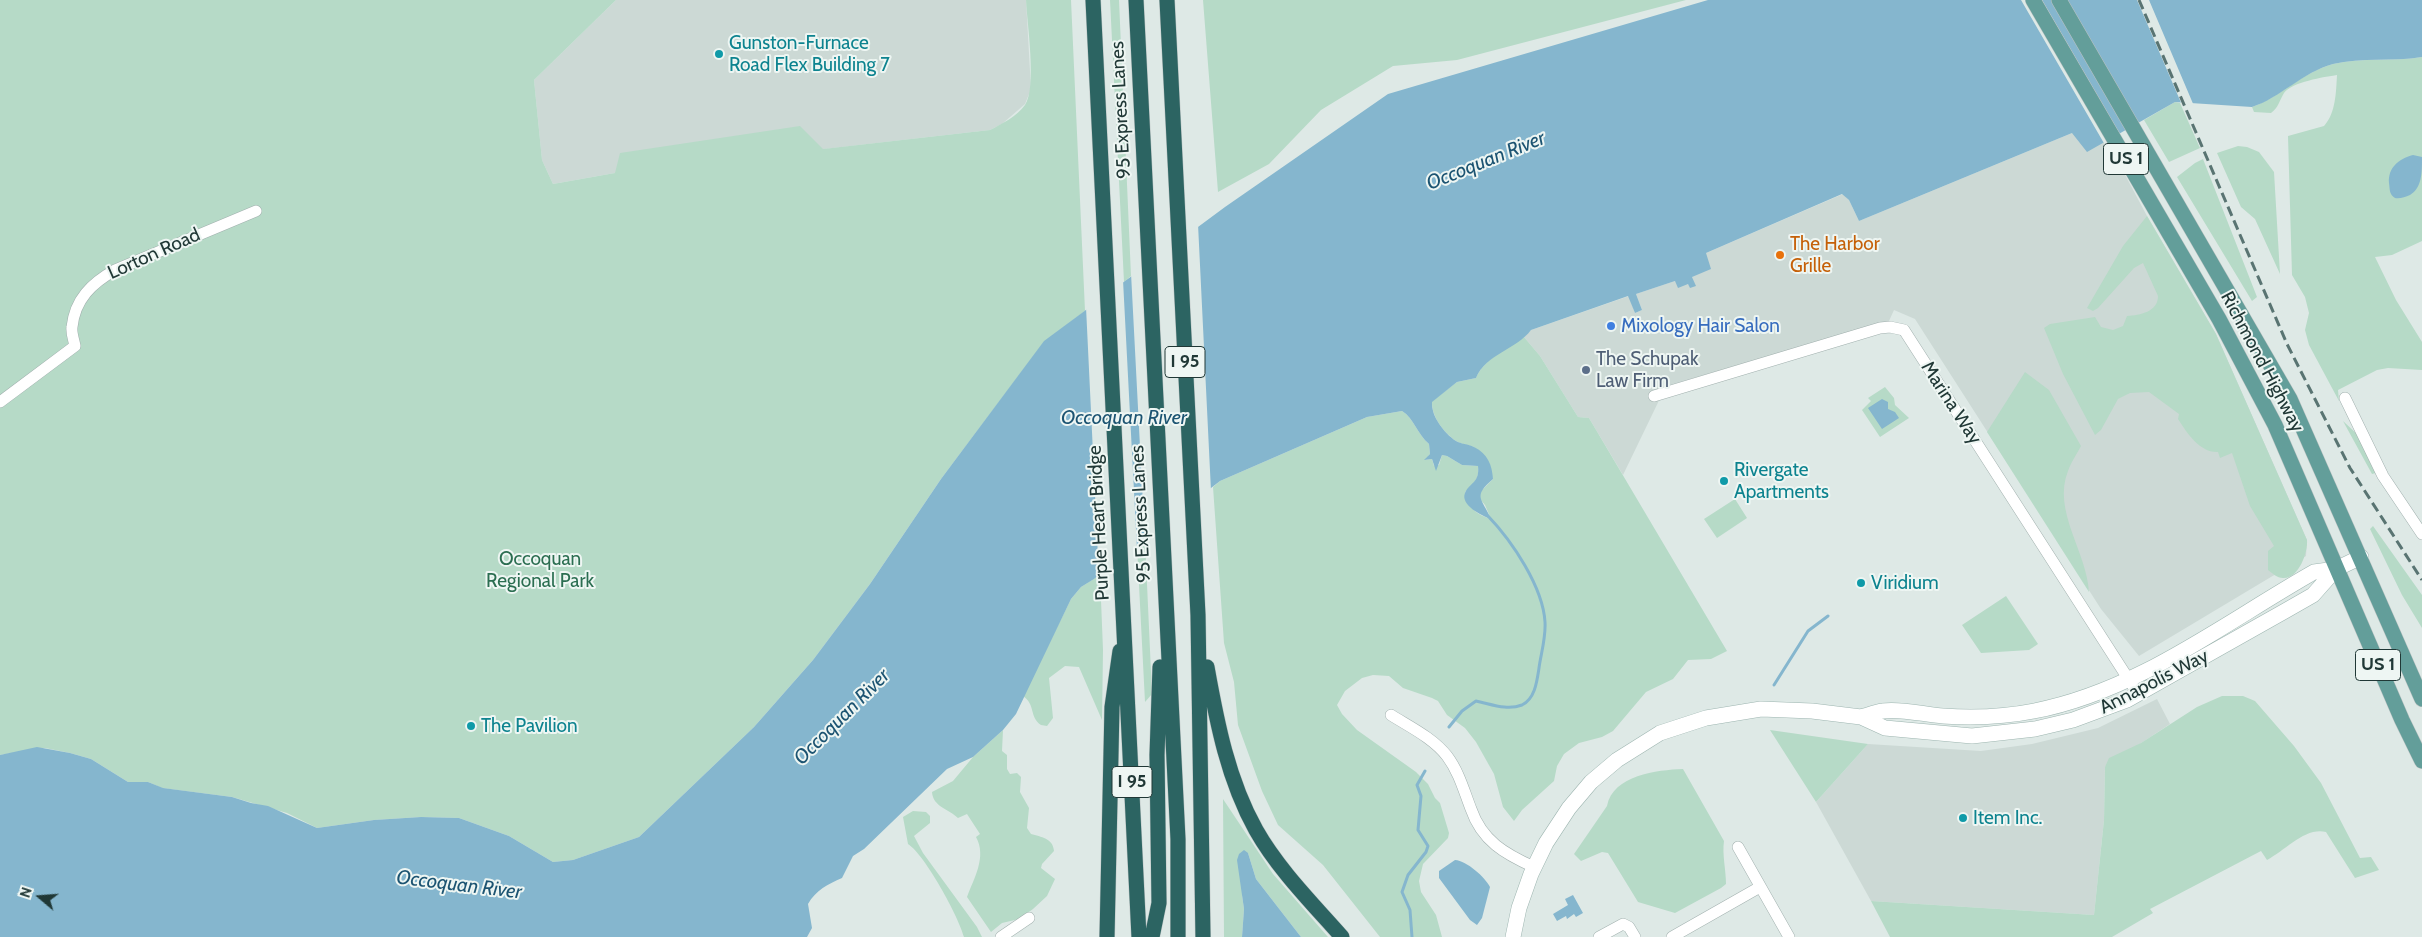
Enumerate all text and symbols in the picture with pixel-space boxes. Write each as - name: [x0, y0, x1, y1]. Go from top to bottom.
- place label: Gunston-Furnace Road Flex Building 7: [729, 32, 890, 76]
- street label: 95 Express Lanes: [1106, 41, 1136, 179]
- marker: Gunston-Furnace Road Flex Building 7: [713, 48, 725, 60]
- water label: Occoquan River: [1423, 126, 1549, 196]
- road number: US 1: [2104, 144, 2148, 174]
- street label: Lorton Road: [104, 224, 204, 284]
- place label: The Harbor Grille: [1790, 233, 1880, 277]
- marker: The Harbor Grille: [1774, 249, 1786, 261]
- street label: Richmond Highway: [2215, 288, 2309, 436]
- place label: Mixology Hair Salon: [1621, 315, 1780, 337]
- marker: Mixology Hair Salon: [1605, 320, 1617, 332]
- road number: I 95: [1165, 347, 1205, 378]
- place label: The Schupak Law Firm: [1596, 348, 1699, 392]
- street label: Marina Way: [1916, 357, 1986, 449]
- marker: The Schupak Law Firm: [1580, 364, 1592, 376]
- water label: Occoquan River: [1061, 406, 1187, 430]
- street label: Purple Heart Bridge: [1084, 445, 1114, 601]
- street label: 95 Express Lanes: [1126, 445, 1156, 583]
- place label: Rivergate Apartments: [1734, 459, 1829, 503]
- marker: Rivergate Apartments: [1718, 475, 1730, 487]
- park label: Occoquan Regional Park: [486, 548, 594, 592]
- place label: Viridium: [1871, 572, 1939, 594]
- marker: Viridium: [1855, 577, 1867, 589]
- street label: Annapolis Way: [2096, 645, 2212, 719]
- road number: US 1: [2356, 650, 2400, 680]
- water label: Occoquan River: [789, 664, 895, 770]
- place label: The Pavilion: [481, 715, 578, 737]
- marker: The Pavilion: [465, 720, 477, 732]
- road number: I 95: [1112, 766, 1152, 798]
- place label: Item Inc.: [1973, 807, 2043, 829]
- marker: Item Inc.: [1957, 812, 1969, 824]
- water label: Occoquan River: [395, 865, 523, 905]
- north arrow: [15, 872, 65, 922]
- text: N: [16, 885, 36, 900]

